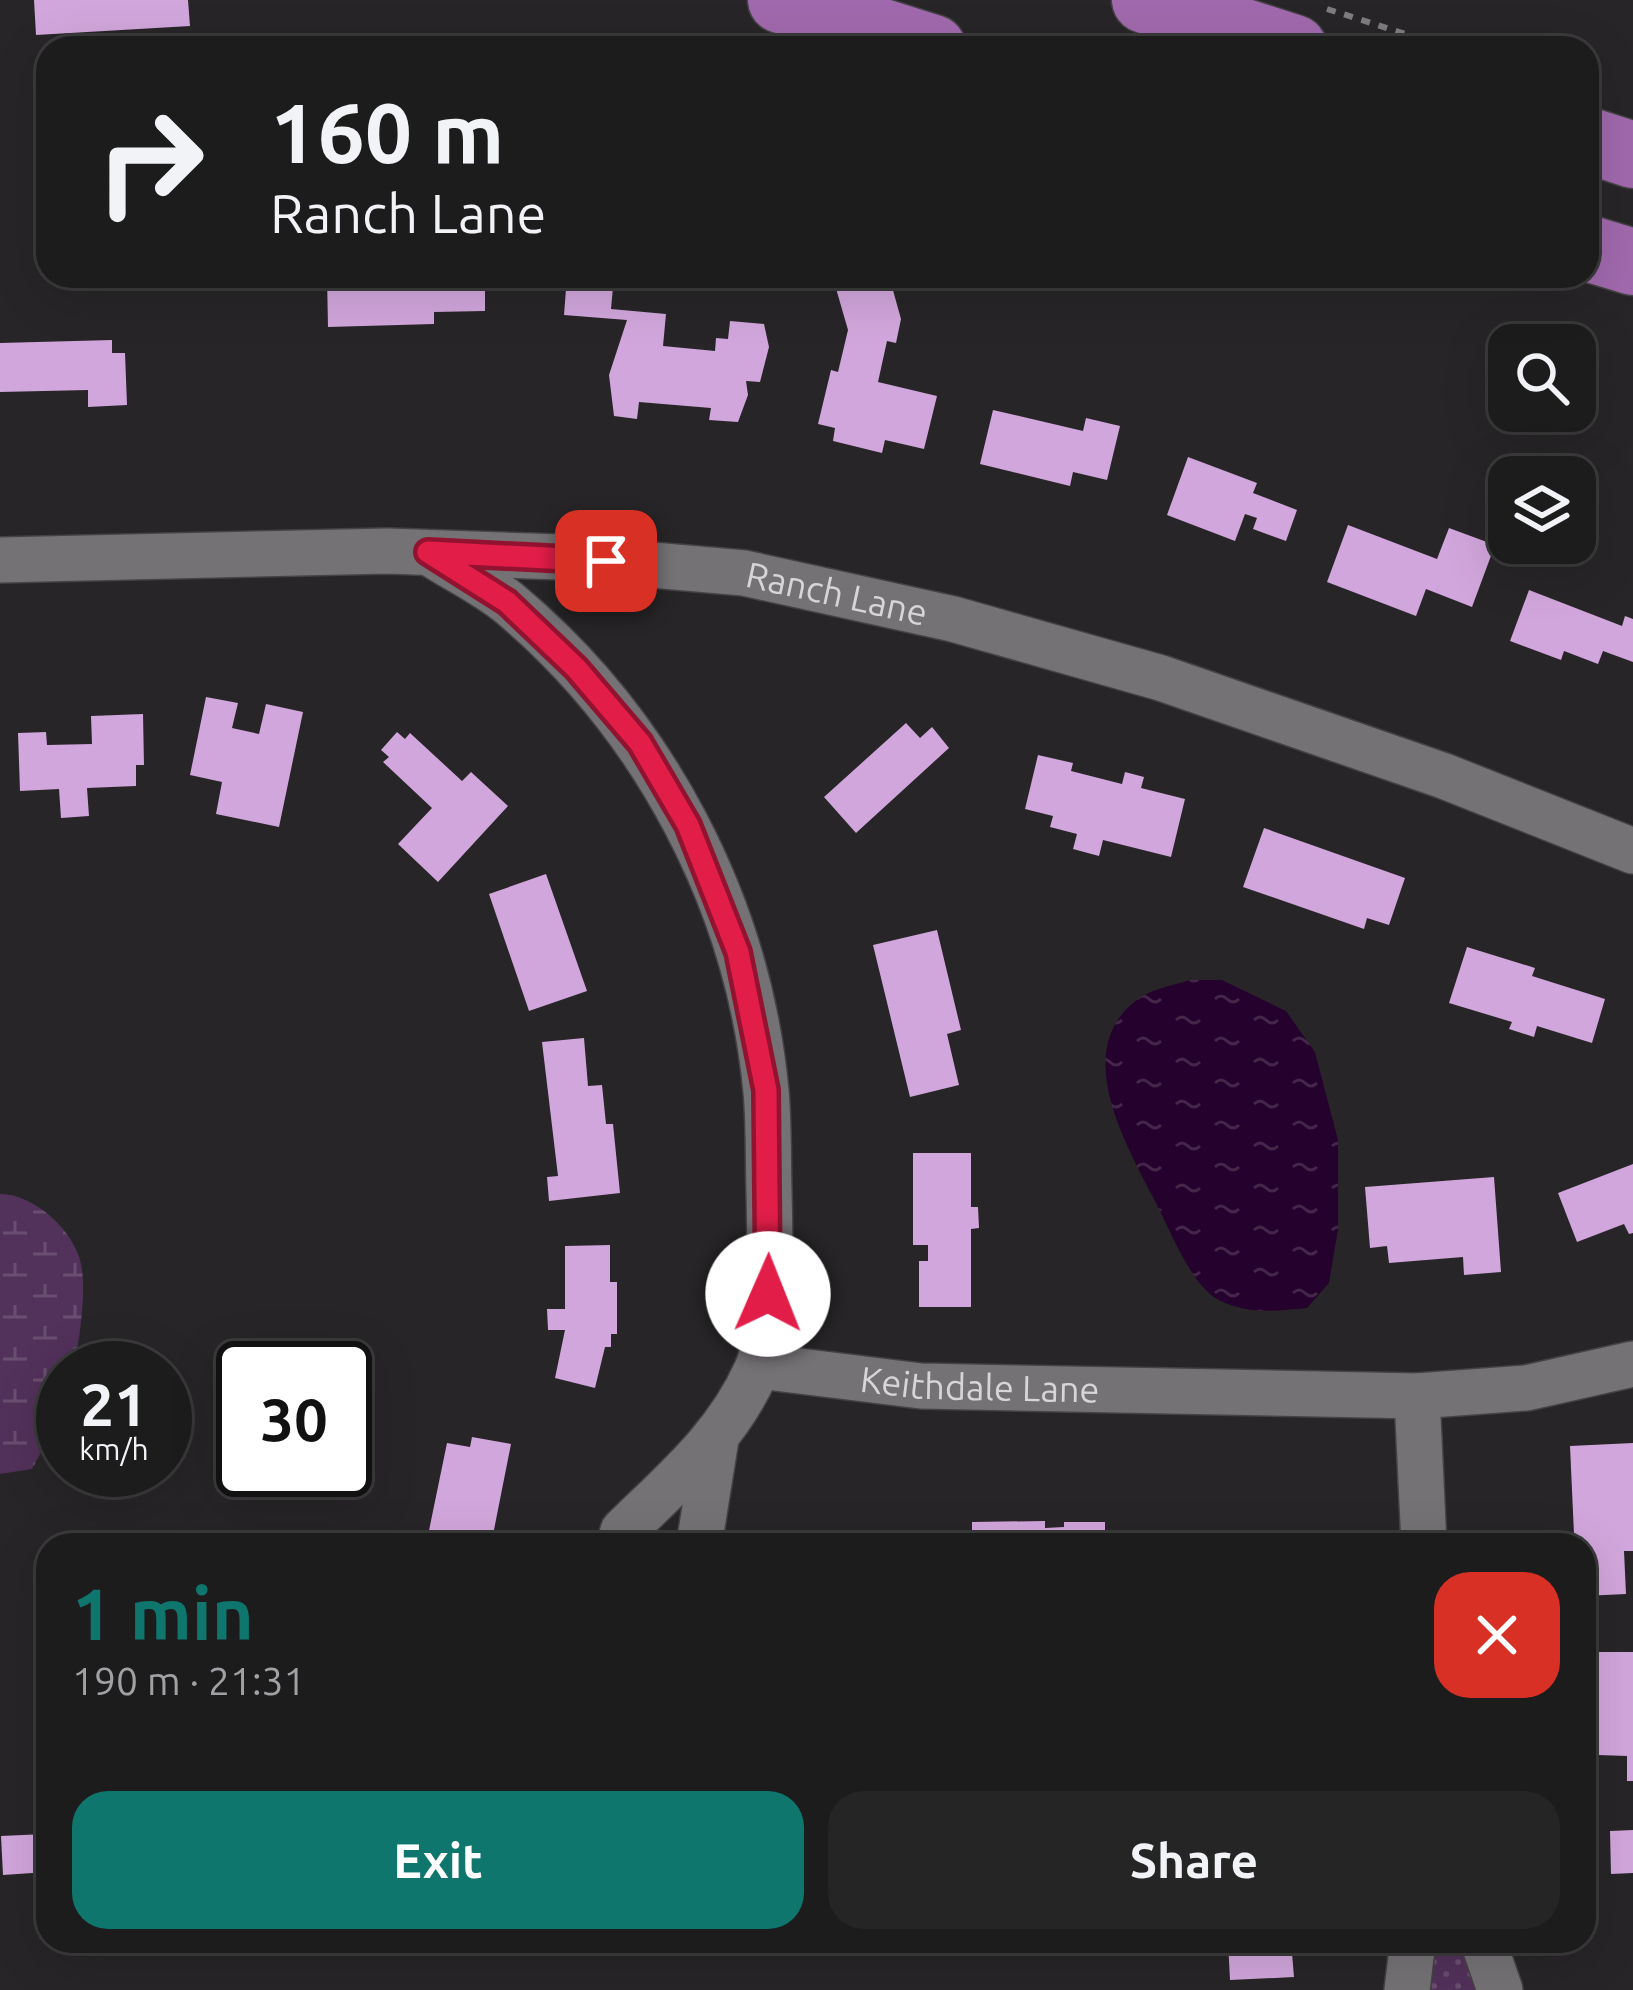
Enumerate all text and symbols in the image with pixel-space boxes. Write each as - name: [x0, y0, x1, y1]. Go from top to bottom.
- icon: right: [72, 84, 228, 240]
- text: 160 m: [270, 85, 504, 179]
- text: Ranch Lane: [270, 183, 546, 243]
- map controls: [1488, 324, 1596, 564]
- button: search: [1488, 324, 1596, 432]
- button: layers: [1488, 456, 1596, 564]
- pin: [555, 510, 657, 612]
- icon: arrive: [573, 528, 639, 594]
- street label: Ranch Lane: [743, 553, 931, 633]
- position arrow: [705, 1231, 831, 1357]
- speed limit sign: 30: [216, 1341, 372, 1497]
- street label: Keithdale Lane: [858, 1358, 1100, 1410]
- text: 21: [80, 1370, 148, 1437]
- text: km/h: [79, 1432, 149, 1466]
- button: close: [1434, 1572, 1560, 1698]
- text: 1 min: [72, 1573, 254, 1654]
- text: 190 m · 21:31: [72, 1659, 306, 1702]
- button: Exit: [72, 1791, 804, 1929]
- button: Share: [828, 1791, 1560, 1929]

